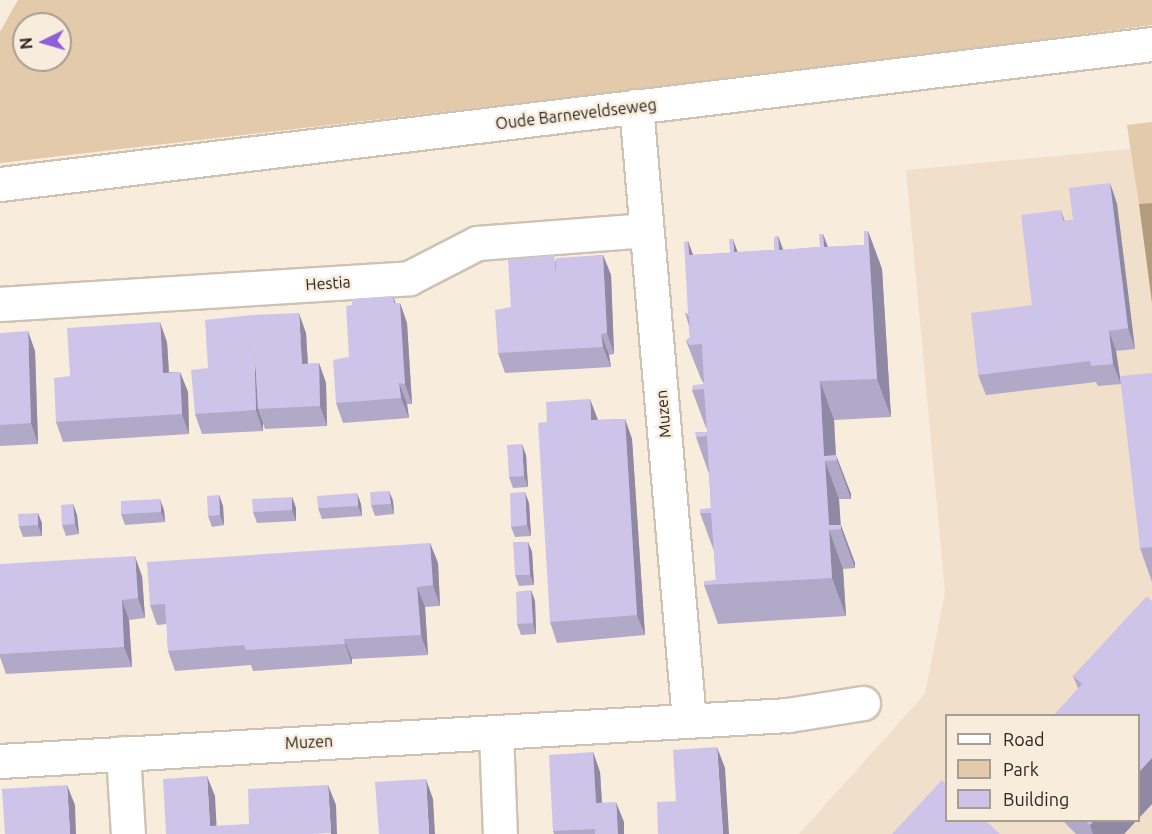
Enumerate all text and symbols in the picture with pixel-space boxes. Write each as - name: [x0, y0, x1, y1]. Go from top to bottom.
- north arrow: [12, 12, 72, 72]
- text: N: [17, 37, 36, 50]
- street label: Oude Barneveldseweg: [494, 95, 658, 133]
- street label: Hestia: [305, 272, 351, 294]
- street label: Muzen: [651, 389, 675, 439]
- legend: [945, 714, 1140, 822]
- text: Road: [1003, 729, 1045, 749]
- street label: Muzen: [284, 731, 334, 753]
- text: Park: [1003, 759, 1039, 779]
- text: Building: [1003, 789, 1069, 809]

